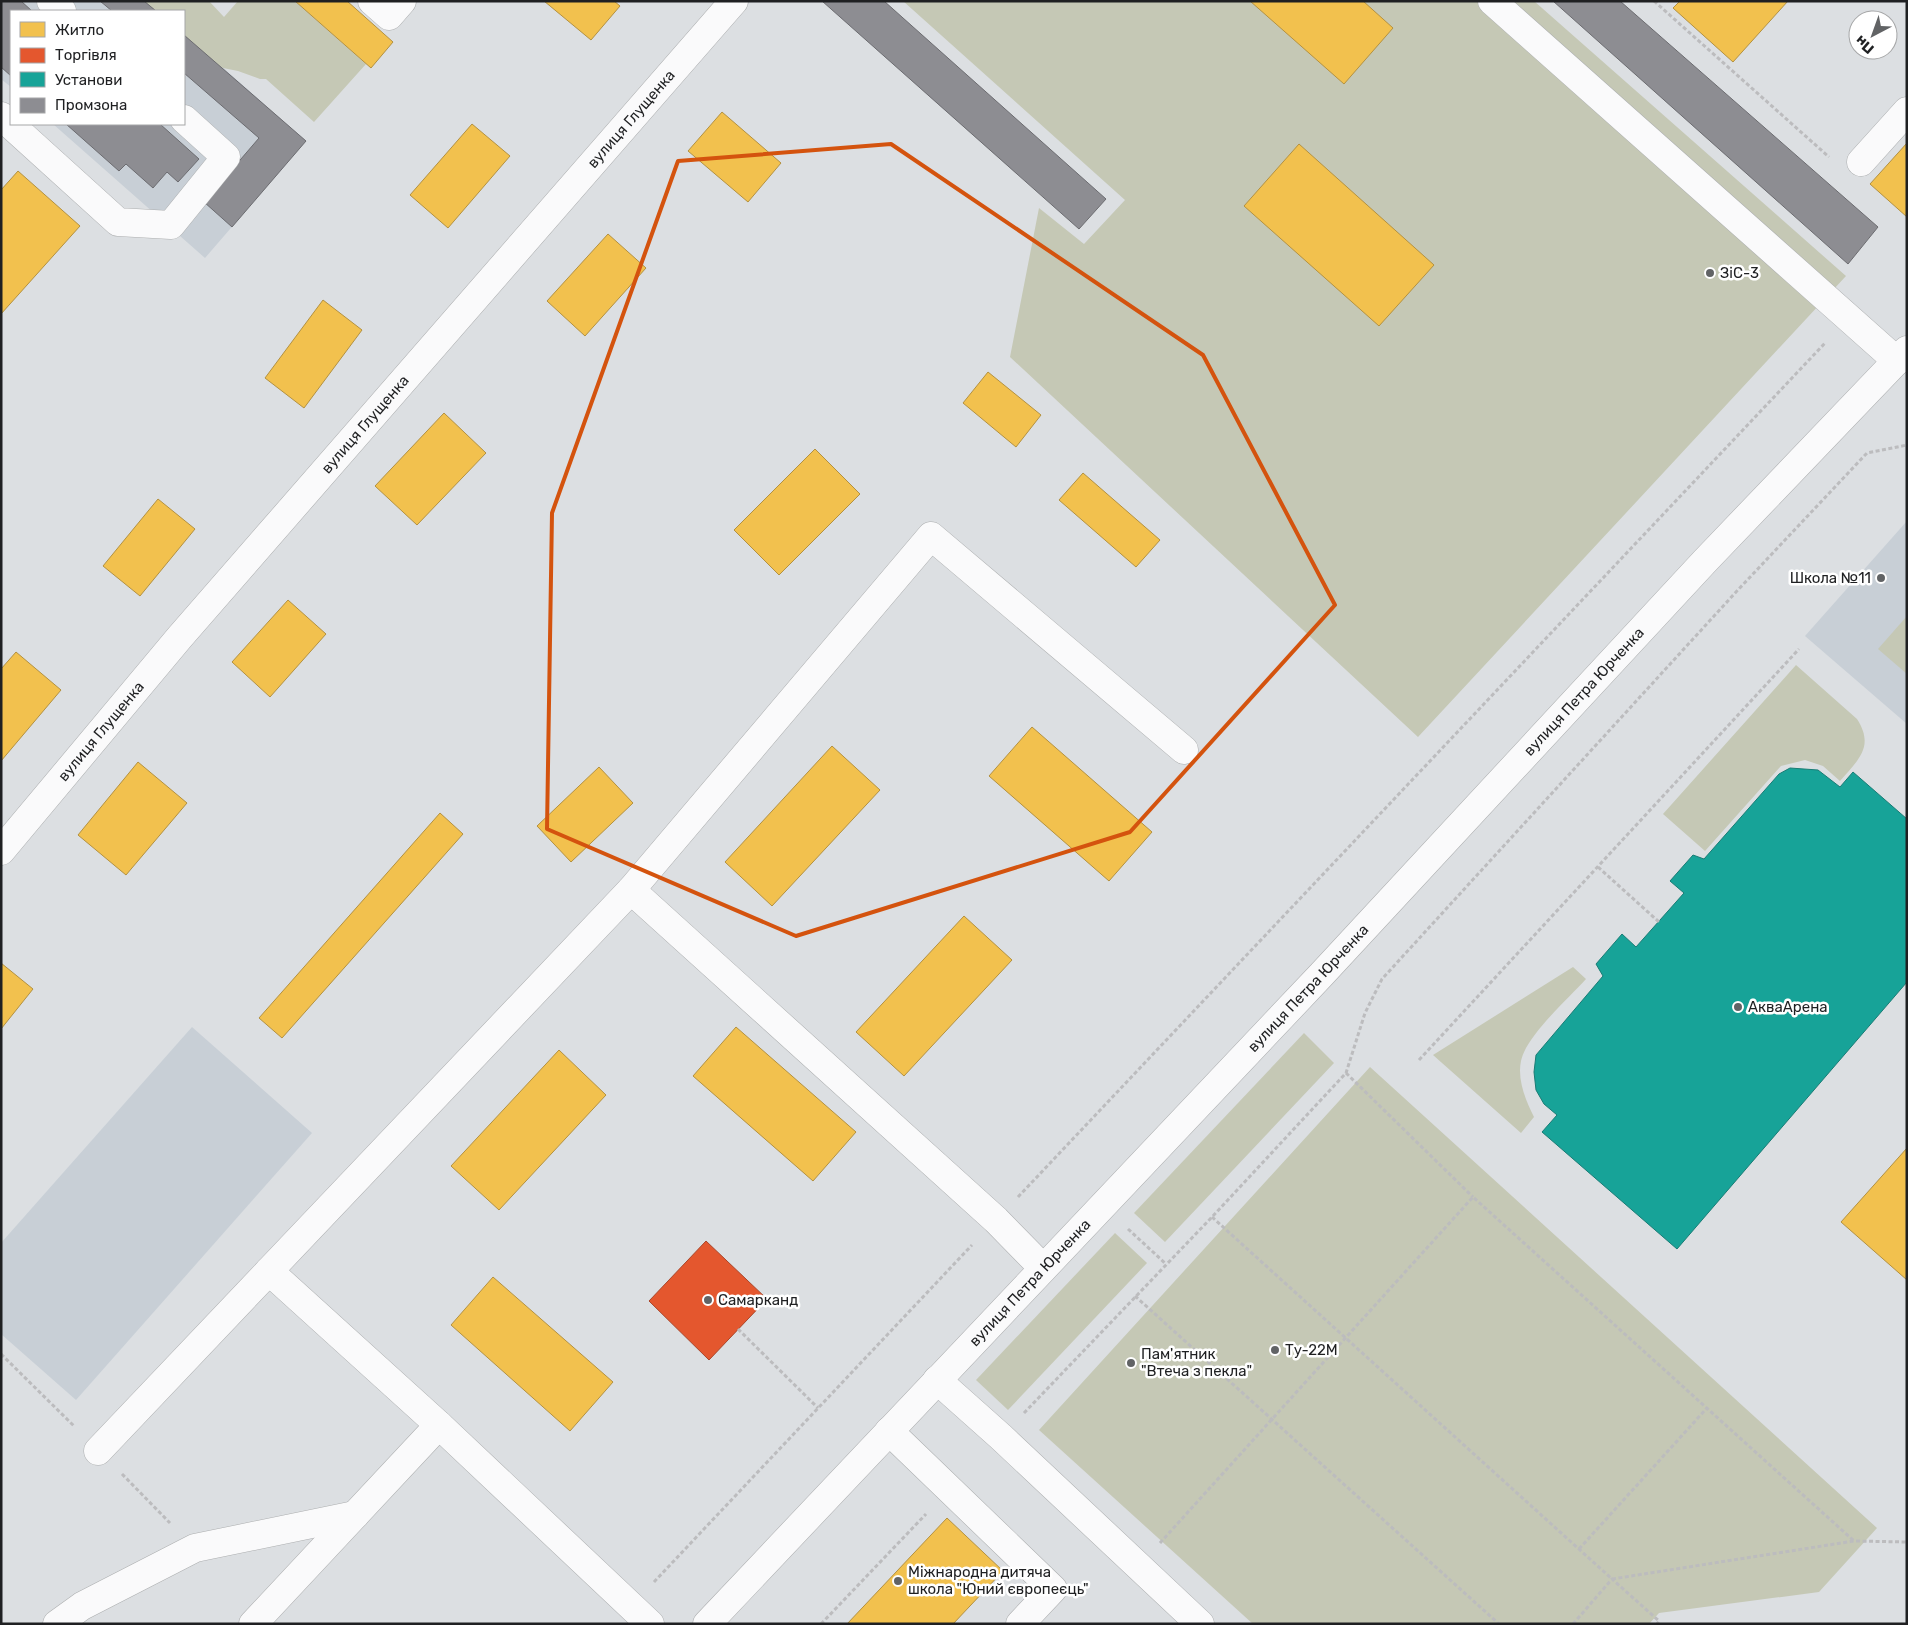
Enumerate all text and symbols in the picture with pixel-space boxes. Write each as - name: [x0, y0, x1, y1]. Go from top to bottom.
- legend: [10, 10, 185, 125]
- north arrow: [1848, 10, 1898, 60]
- text: Житло: [55, 21, 104, 39]
- text: Пн: [1852, 32, 1878, 57]
- text: Торгівля: [55, 46, 117, 64]
- street label: вулиця Глущенка: [584, 66, 679, 172]
- text: Установи: [55, 71, 122, 89]
- text: Промзона: [55, 96, 127, 114]
- place label: ЗіС-3: [1720, 264, 1759, 282]
- marker: ЗіС-3: [1704, 267, 1716, 279]
- street label: вулиця Глущенка: [318, 372, 413, 477]
- place label: Школа №11: [1790, 569, 1871, 587]
- marker: Школа №11: [1875, 572, 1887, 584]
- street label: вулиця Петра Юрченка: [1520, 624, 1648, 759]
- street label: вулиця Глущенка: [54, 678, 148, 785]
- street label: вулиця Петра Юрченка: [1244, 921, 1372, 1056]
- place label: АкваАрена: [1748, 998, 1828, 1016]
- marker: АкваАрена: [1732, 1001, 1744, 1013]
- street label: вулиця Петра Юрченка: [966, 1215, 1094, 1350]
- place label: Самарканд: [718, 1291, 798, 1309]
- marker: Самарканд: [702, 1294, 714, 1306]
- place label: Ту-22М: [1285, 1341, 1338, 1359]
- marker: Ту-22М: [1269, 1344, 1281, 1356]
- place label: Пам'ятник "Втеча з пекла": [1141, 1345, 1252, 1380]
- marker: Пам'ятник "Втеча з пекла": [1125, 1357, 1137, 1369]
- place label: Міжнародна дитяча школа "Юний європеєць": [908, 1563, 1089, 1598]
- marker: Міжнародна дитяча школа "Юний європеєць": [892, 1575, 904, 1587]

